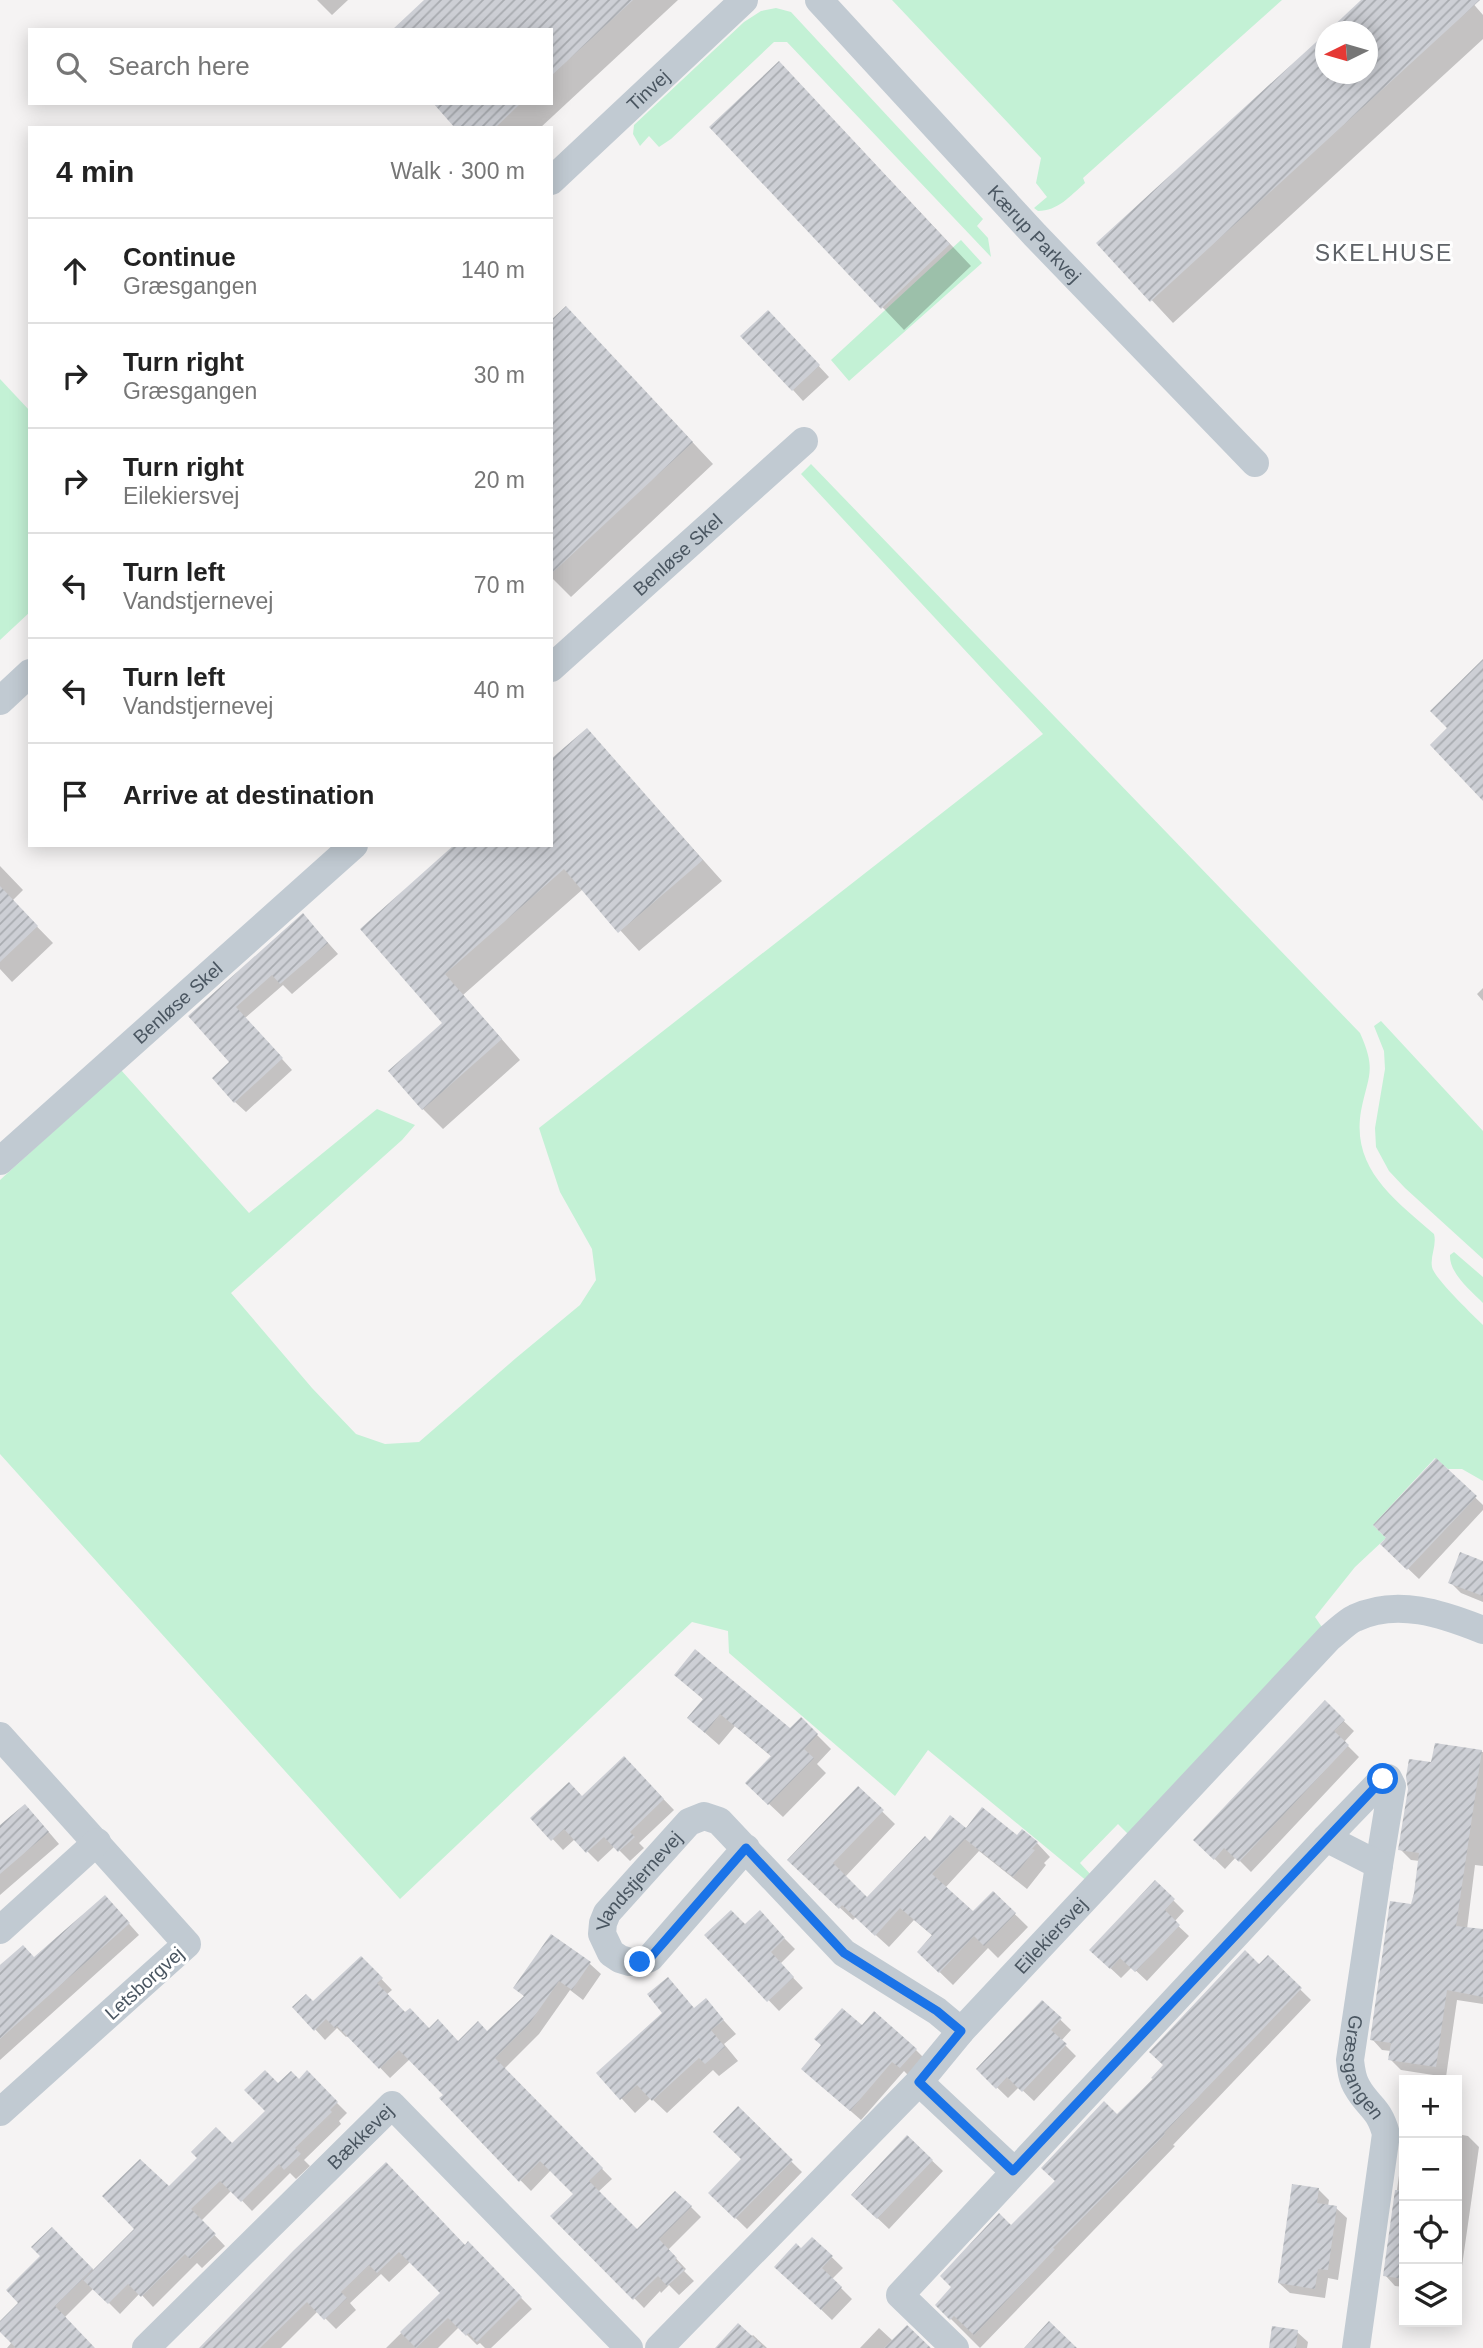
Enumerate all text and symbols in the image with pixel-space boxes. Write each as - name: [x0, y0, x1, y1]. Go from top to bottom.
- north arrow: [1315, 21, 1378, 84]
- search box: [28, 28, 553, 105]
- icon: search: [52, 48, 90, 86]
- text: Search here: [108, 51, 250, 81]
- street label: Tinvej: [623, 66, 674, 115]
- text: 4 min: [56, 155, 134, 188]
- text: Walk · 300 m: [390, 158, 525, 184]
- street label: Kærup Parkvej: [984, 181, 1085, 287]
- district label: SKELHUSE: [1315, 240, 1453, 266]
- text: Continue: [123, 242, 236, 272]
- icon: ahead: [56, 252, 94, 290]
- text: 140 m: [461, 257, 525, 283]
- text: Græsgangen: [123, 273, 257, 299]
- text: Turn right: [123, 347, 244, 377]
- icon: right: [56, 357, 94, 395]
- text: 30 m: [474, 362, 525, 388]
- text: Græsgangen: [123, 378, 257, 404]
- text: Turn right: [123, 452, 244, 482]
- icon: right: [56, 462, 94, 500]
- text: 20 m: [474, 467, 525, 493]
- text: Eilekiersvej: [123, 483, 239, 509]
- street label: Benløse Skel: [629, 510, 727, 600]
- text: Turn left: [123, 557, 225, 587]
- icon: left: [56, 567, 94, 605]
- text: 70 m: [474, 572, 525, 598]
- text: Vandstjernevej: [123, 588, 273, 614]
- text: Turn left: [123, 662, 225, 692]
- icon: left: [56, 672, 94, 710]
- text: 40 m: [474, 677, 525, 703]
- text: Vandstjernevej: [123, 693, 273, 719]
- icon: arrive: [56, 777, 94, 815]
- text: Arrive at destination: [123, 780, 374, 810]
- street label: Benløse Skel: [129, 958, 227, 1048]
- route start: [1367, 1763, 1398, 1794]
- street label: Vandstjernevej: [592, 1827, 686, 1931]
- street label: Eilekiersvej: [1010, 1893, 1091, 1978]
- street label: Letsborgvej: [101, 1943, 188, 2024]
- route end: [624, 1946, 655, 1977]
- street label: Græsgangen: [1339, 2014, 1388, 2123]
- map controls: [1399, 2075, 1462, 2327]
- button: +: [1399, 2075, 1462, 2138]
- street label: Bækkevej: [323, 2100, 398, 2174]
- button: −: [1399, 2138, 1462, 2201]
- button: locate: [1399, 2201, 1462, 2264]
- button: layers: [1399, 2264, 1462, 2327]

